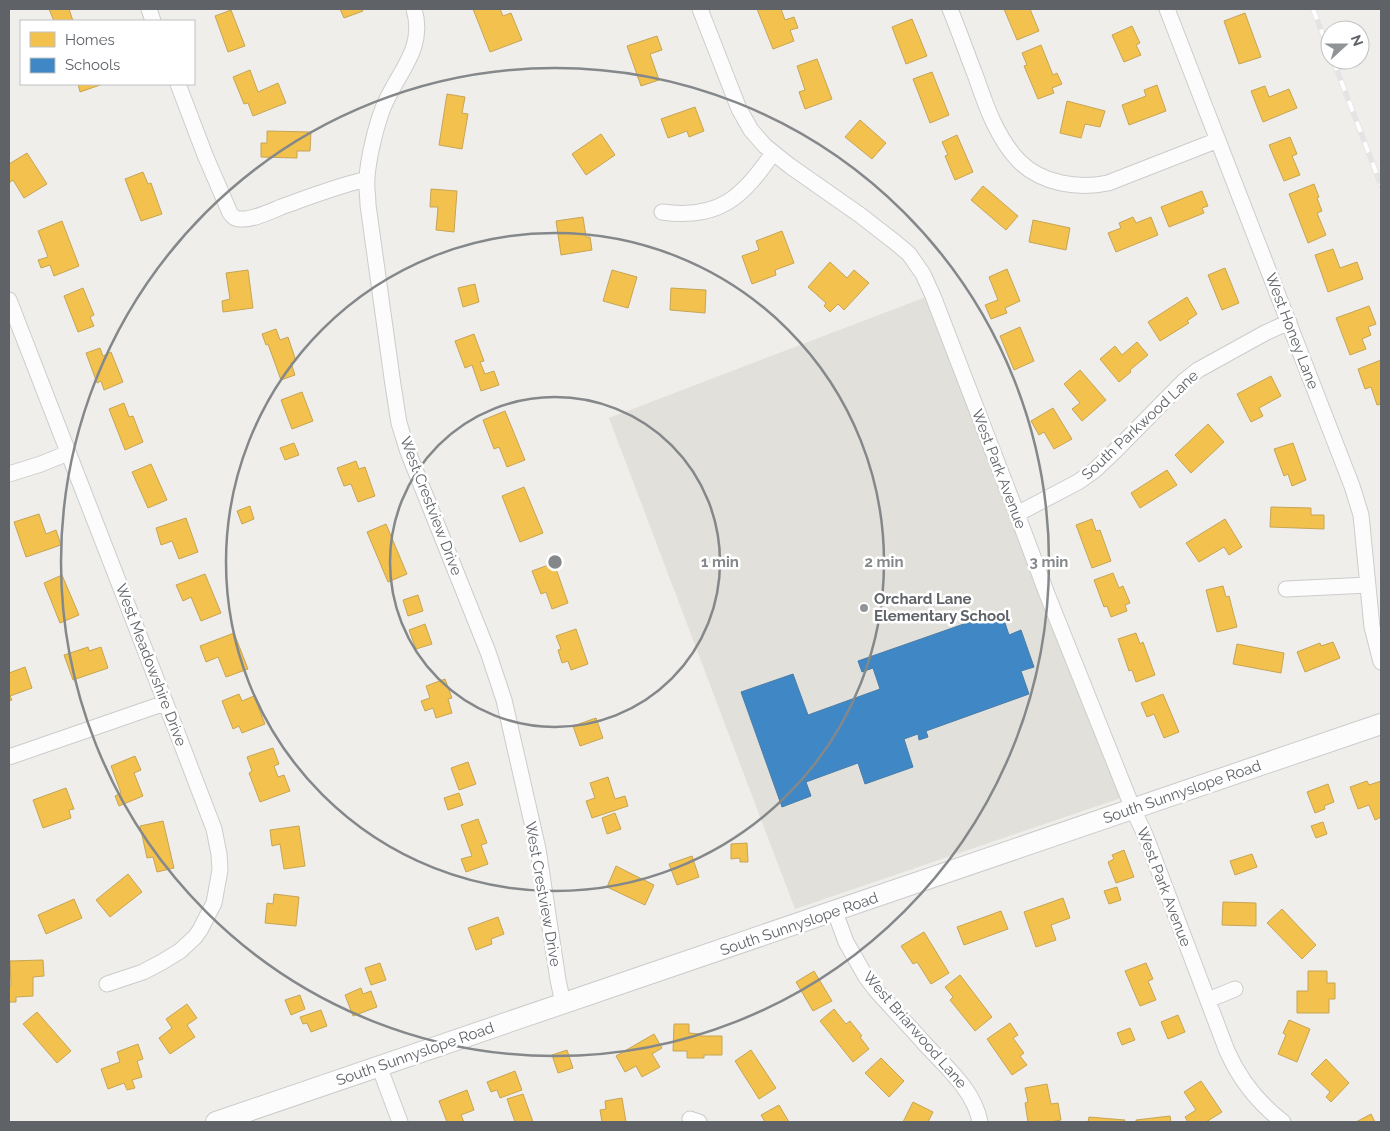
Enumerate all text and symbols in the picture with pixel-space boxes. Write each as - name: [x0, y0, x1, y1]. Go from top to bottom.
- legend: [20, 20, 195, 85]
- north arrow: [1320, 20, 1370, 70]
- text: Homes: [65, 31, 115, 49]
- text: N: [1348, 32, 1367, 48]
- text: Schools: [65, 56, 120, 74]
- street label: West Honey Lane: [1262, 270, 1322, 392]
- street label: South Parkwood Lane: [1078, 366, 1202, 484]
- street label: West Park Avenue: [968, 407, 1030, 531]
- street label: West Crestview Drive: [396, 434, 466, 578]
- centre of rings: [546, 553, 564, 571]
- text: 1 min: [701, 553, 739, 571]
- text: 2 min: [865, 553, 903, 571]
- text: 3 min: [1030, 553, 1068, 571]
- street label: West Meadowshire Drive: [112, 581, 190, 749]
- place label: Orchard Lane Elementary School: [874, 590, 1010, 625]
- marker: Orchard Lane Elementary School: [858, 602, 870, 614]
- street label: South Sunnyslope Road: [1101, 756, 1263, 828]
- street label: West Crestview Drive: [521, 820, 565, 968]
- street label: West Park Avenue: [1133, 825, 1195, 949]
- street label: South Sunnyslope Road: [718, 888, 880, 960]
- street label: West Briarwood Lane: [859, 968, 971, 1092]
- street label: South Sunnyslope Road: [334, 1018, 496, 1090]

